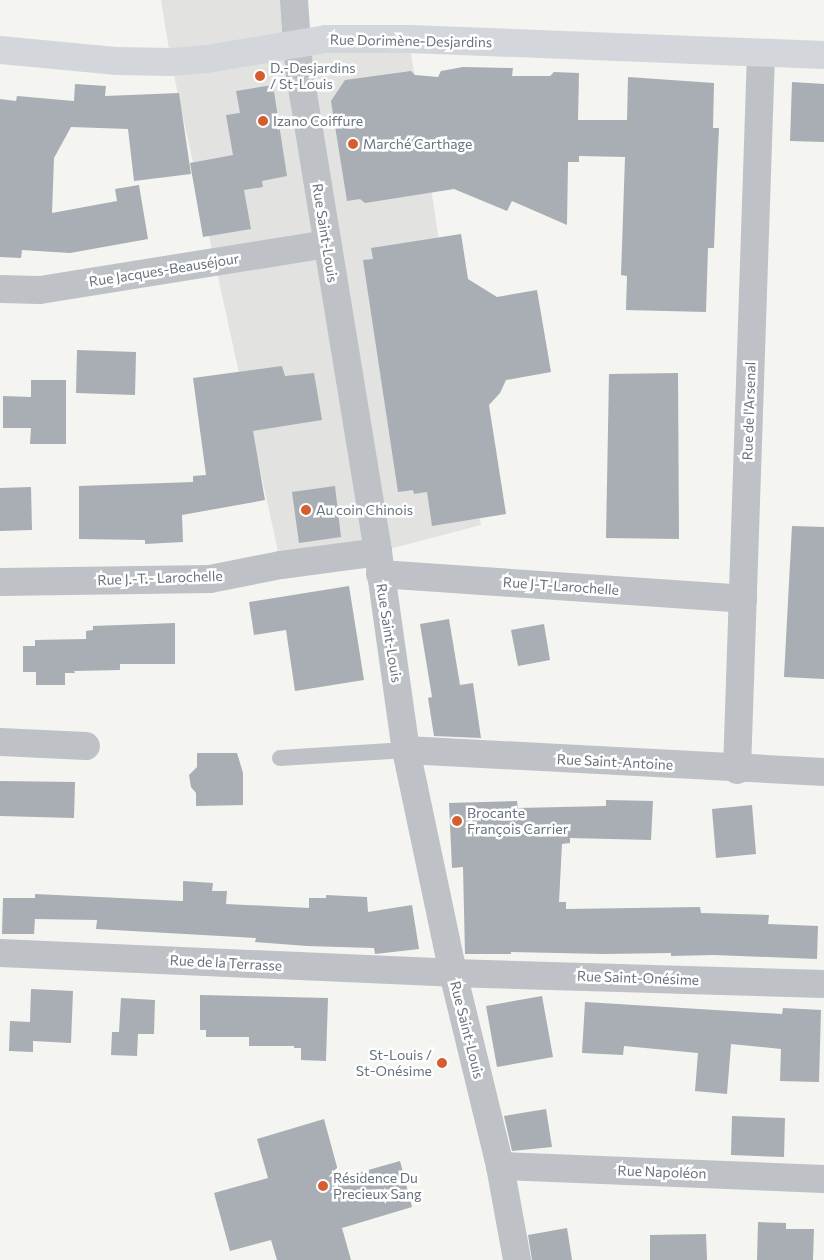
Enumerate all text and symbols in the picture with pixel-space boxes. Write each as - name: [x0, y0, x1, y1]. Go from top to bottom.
- street label: Rue Dorimène-Desjardins: [330, 31, 492, 51]
- place label: D.-Desjardins / St-Louis: [270, 60, 356, 92]
- marker: D.-Desjardins / St-Louis: [254, 70, 266, 82]
- place label: Izano Coiffure: [273, 113, 363, 129]
- marker: Izano Coiffure: [257, 115, 269, 127]
- place label: Marché Carthage: [363, 136, 472, 152]
- marker: Marché Carthage: [347, 138, 359, 150]
- street label: Rue Saint-Louis: [309, 182, 341, 284]
- street label: Rue Jacques-Beauséjour: [88, 250, 240, 290]
- street label: Rue de l'Arsenal: [739, 361, 759, 461]
- place label: Au coin Chinois: [316, 502, 413, 518]
- marker: Au coin Chinois: [300, 504, 312, 516]
- street label: Rue J.-T.- Larochelle: [97, 567, 223, 589]
- street label: Rue J-T-Larochelle: [502, 574, 620, 598]
- street label: Rue Saint-Louis: [373, 582, 405, 684]
- street label: Rue Saint-Antoine: [556, 751, 674, 773]
- place label: Brocante François Carrier: [467, 805, 568, 838]
- marker: Brocante François Carrier: [451, 815, 463, 827]
- street label: Rue de la Terrasse: [169, 952, 283, 974]
- street label: Rue Saint-Onésime: [577, 967, 699, 989]
- street label: Rue Saint-Louis: [447, 979, 487, 1081]
- place label: St-Louis / St-Onésime: [356, 1047, 432, 1080]
- marker: St-Louis / St-Onésime: [436, 1057, 448, 1069]
- street label: Rue Napoléon: [617, 1162, 707, 1182]
- place label: Résidence Du Precieux Sang: [333, 1170, 422, 1202]
- marker: Résidence Du Precieux Sang: [317, 1180, 329, 1192]

